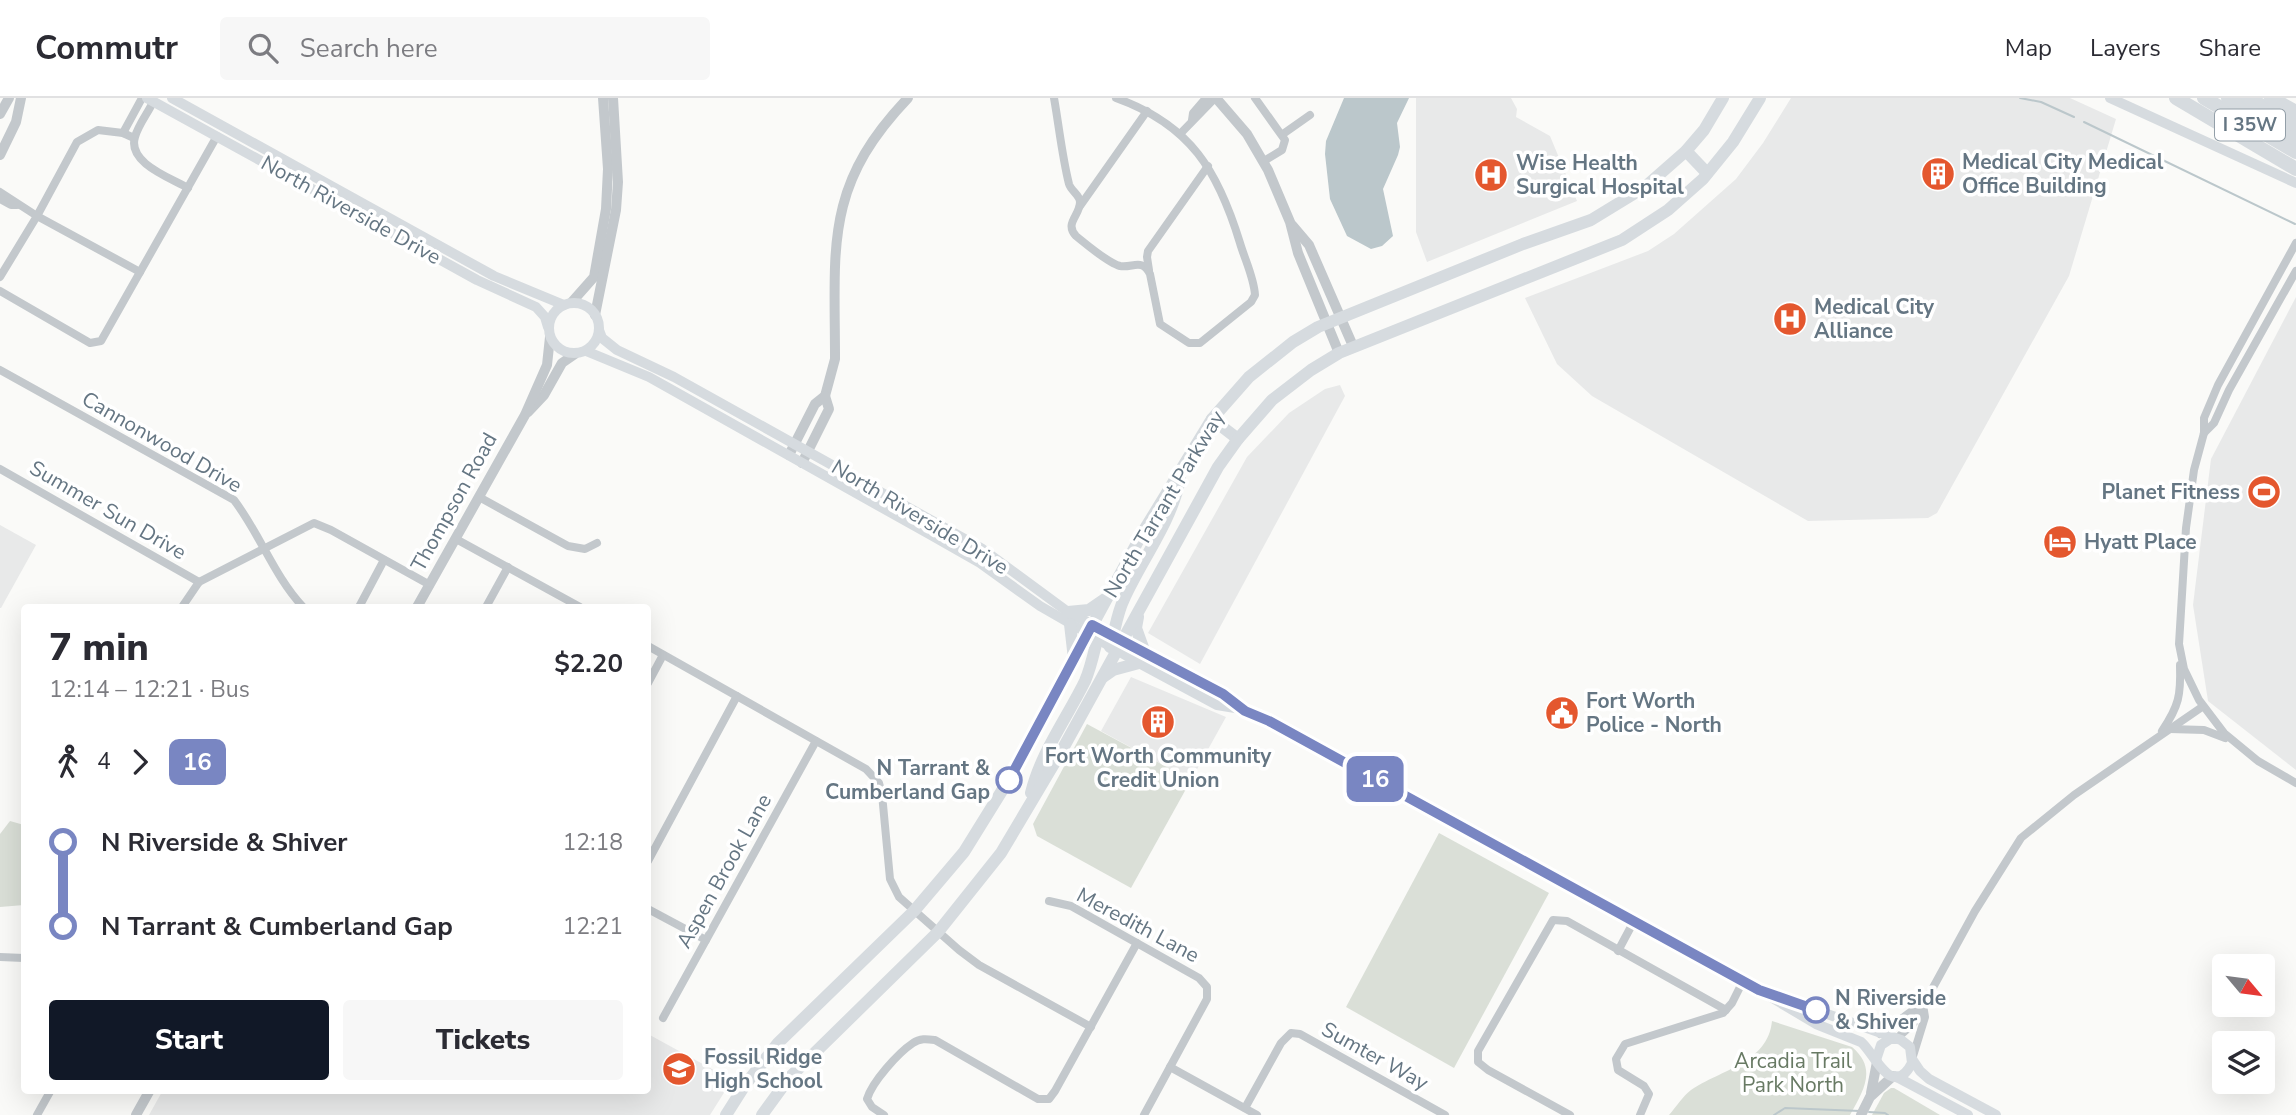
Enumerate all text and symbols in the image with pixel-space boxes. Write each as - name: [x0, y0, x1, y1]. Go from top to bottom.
- search box: [220, 17, 710, 80]
- text: Commutr: [35, 26, 178, 71]
- icon: search: [244, 29, 282, 67]
- text: Search here: [300, 31, 438, 66]
- text: Map: [2005, 32, 2052, 64]
- text: Layers: [2090, 32, 2161, 64]
- text: Share: [2199, 32, 2261, 64]
- road number: I 35W: [2215, 110, 2285, 140]
- place label: Medical City Medical Office Building: [1962, 148, 2164, 200]
- street label: North Riverside Drive: [256, 149, 446, 271]
- place label: Wise Health Surgical Hospital: [1516, 149, 1684, 201]
- building icon: Medical City Medical Office Building: [1919, 155, 1957, 193]
- hospital icon: Wise Health Surgical Hospital: [1472, 156, 1510, 194]
- place label: Medical City Alliance: [1814, 293, 1935, 345]
- hospital icon: Medical City Alliance: [1771, 300, 1809, 338]
- street label: Cannonwood Drive: [77, 385, 247, 499]
- street label: North Tarrant Parkway: [1097, 405, 1231, 603]
- street label: Thompson Road: [404, 428, 504, 576]
- street label: North Riverside Drive: [826, 453, 1014, 581]
- street label: Summer Sun Drive: [25, 454, 191, 566]
- sports icon: Planet Fitness: [2245, 473, 2283, 511]
- place label: Planet Fitness: [2101, 478, 2240, 506]
- hotel icon: Hyatt Place: [2041, 523, 2079, 561]
- place label: Hyatt Place: [2084, 528, 2197, 556]
- text: 7 min: [49, 622, 149, 673]
- text: $2.20: [554, 646, 623, 681]
- text: 12:14 – 12:21 · Bus: [49, 674, 250, 705]
- place label: Fort Worth Police - North: [1586, 687, 1722, 739]
- public building icon: Fort Worth Police - North: [1543, 694, 1581, 732]
- building icon: Fort Worth Community Credit Union: [1139, 703, 1177, 741]
- place label: Fort Worth Community Credit Union: [1045, 742, 1272, 794]
- icon: walk: [49, 743, 87, 781]
- icon: forward: [121, 743, 159, 781]
- text: 4: [97, 746, 111, 777]
- text: 16: [183, 746, 212, 778]
- place label: N Tarrant & Cumberland Gap: [825, 754, 991, 806]
- line badge: 16: [1344, 756, 1406, 802]
- text: 16: [1361, 763, 1389, 795]
- marker: N Tarrant & Cumberland Gap: [996, 767, 1022, 793]
- street label: Aspen Brook Lane: [670, 789, 778, 953]
- text: N Riverside & Shiver: [101, 825, 347, 860]
- text: 12:18: [563, 827, 623, 858]
- street label: Meredith Lane: [1072, 881, 1204, 969]
- text: N Tarrant & Cumberland Gap: [101, 909, 453, 944]
- text: 12:21: [563, 911, 623, 942]
- north arrow: [2212, 954, 2275, 1017]
- map controls: [2212, 954, 2275, 1094]
- place label: N Riverside & Shiver: [1835, 984, 1946, 1036]
- marker: N Riverside & Shiver: [1803, 997, 1829, 1023]
- button: Start: [49, 1000, 329, 1080]
- button: Tickets: [343, 1000, 623, 1080]
- street label: Sumter Way: [1317, 1015, 1433, 1097]
- button: layers: [2212, 1031, 2275, 1094]
- place label: Fossil Ridge High School: [704, 1043, 823, 1095]
- park label: Arcadia Trail Park North: [1734, 1047, 1853, 1099]
- school or university icon: Fossil Ridge High School: [660, 1050, 698, 1088]

